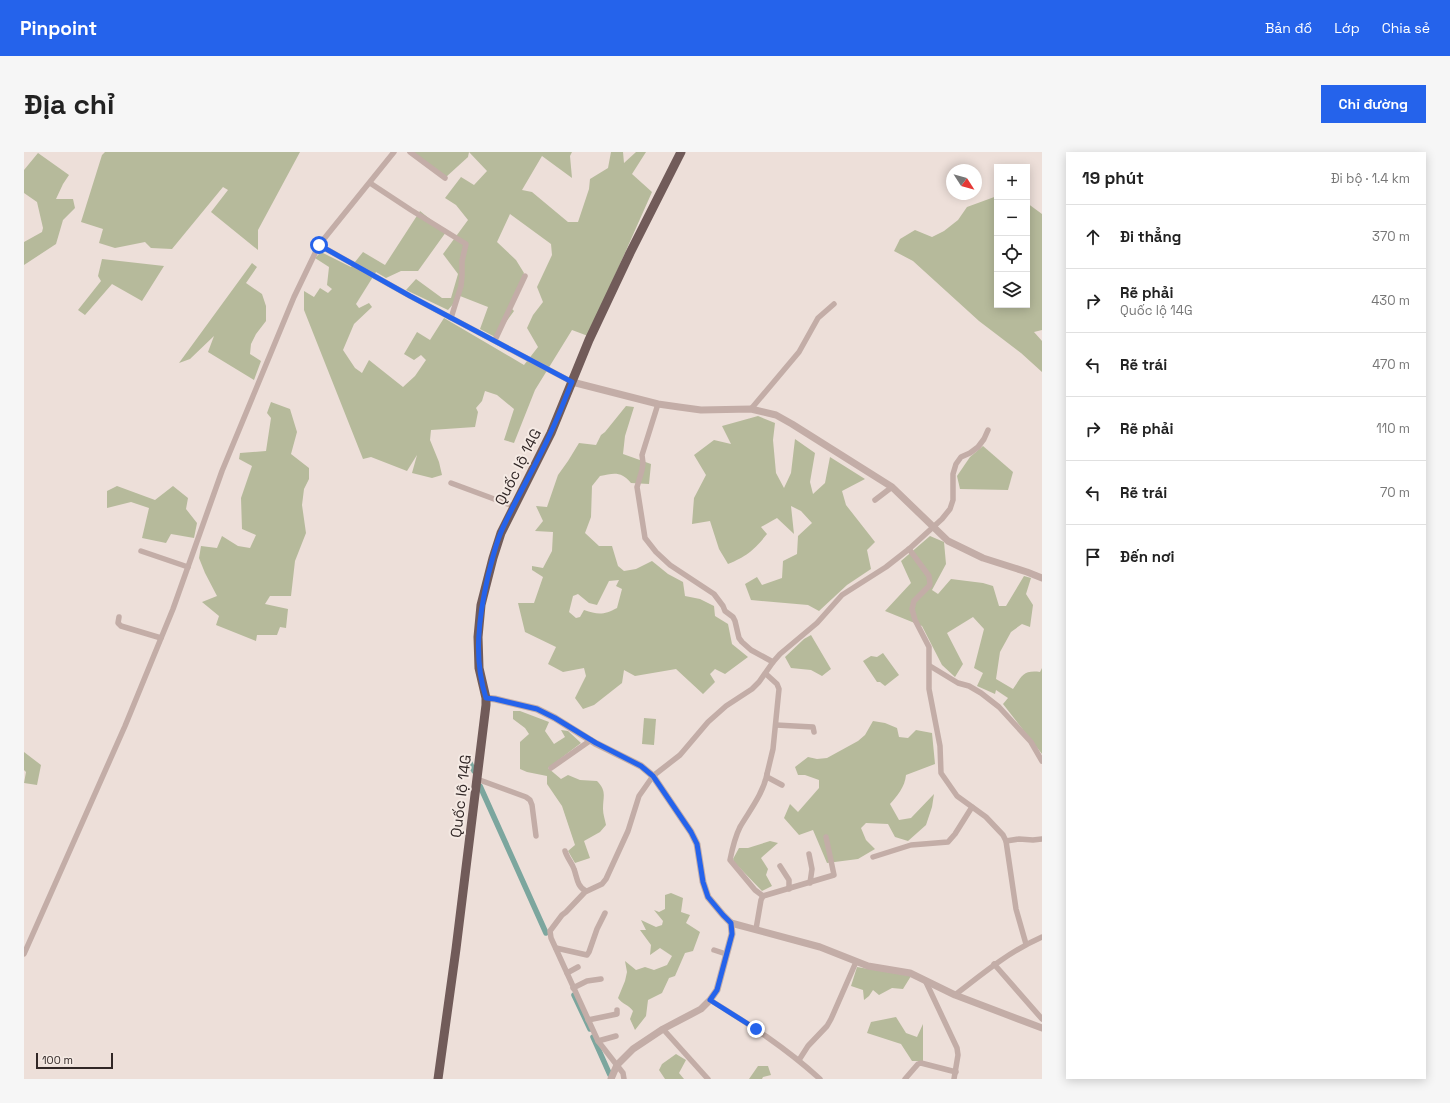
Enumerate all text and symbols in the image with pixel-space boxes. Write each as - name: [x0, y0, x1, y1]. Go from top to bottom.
- text: Pinpoint: [20, 16, 97, 41]
- text: Bản đồ: [1265, 19, 1312, 37]
- text: Lớp: [1334, 19, 1360, 37]
- text: Chia sẻ: [1382, 19, 1430, 37]
- button: Chỉ đường: [1321, 85, 1426, 123]
- text: Địa chỉ: [24, 86, 115, 122]
- north arrow: [946, 164, 982, 200]
- map controls: [994, 164, 1030, 308]
- button: +: [994, 164, 1030, 200]
- text: 19 phút: [1082, 167, 1144, 189]
- text: Đi bộ · 1.4 km: [1331, 170, 1410, 187]
- button: −: [994, 200, 1030, 236]
- icon: ahead: [1082, 226, 1104, 248]
- text: Đi thẳng: [1120, 227, 1181, 246]
- text: 370 m: [1372, 228, 1410, 245]
- route start: [310, 236, 328, 254]
- button: locate: [994, 236, 1030, 272]
- button: layers: [994, 272, 1030, 308]
- text: Rẽ phải: [1120, 283, 1173, 302]
- icon: right: [1082, 290, 1104, 312]
- text: 430 m: [1371, 292, 1410, 309]
- text: Quốc lộ 14G: [1120, 302, 1193, 319]
- icon: left: [1082, 354, 1104, 376]
- text: Rẽ trái: [1120, 355, 1167, 374]
- text: 470 m: [1372, 356, 1410, 373]
- icon: right: [1082, 418, 1104, 440]
- text: Rẽ phải: [1120, 419, 1173, 438]
- text: 110 m: [1376, 420, 1410, 437]
- street label: Quốc lộ 14G: [490, 425, 545, 508]
- icon: left: [1082, 482, 1104, 504]
- text: Rẽ trái: [1120, 483, 1167, 502]
- text: 70 m: [1380, 484, 1410, 501]
- icon: arrive: [1082, 546, 1104, 568]
- text: Đến nơi: [1120, 547, 1175, 566]
- street label: Quốc lộ 14G: [446, 753, 475, 839]
- route end: [747, 1020, 765, 1038]
- scale bar: [36, 1051, 113, 1070]
- text: 100 m: [42, 1053, 73, 1067]

